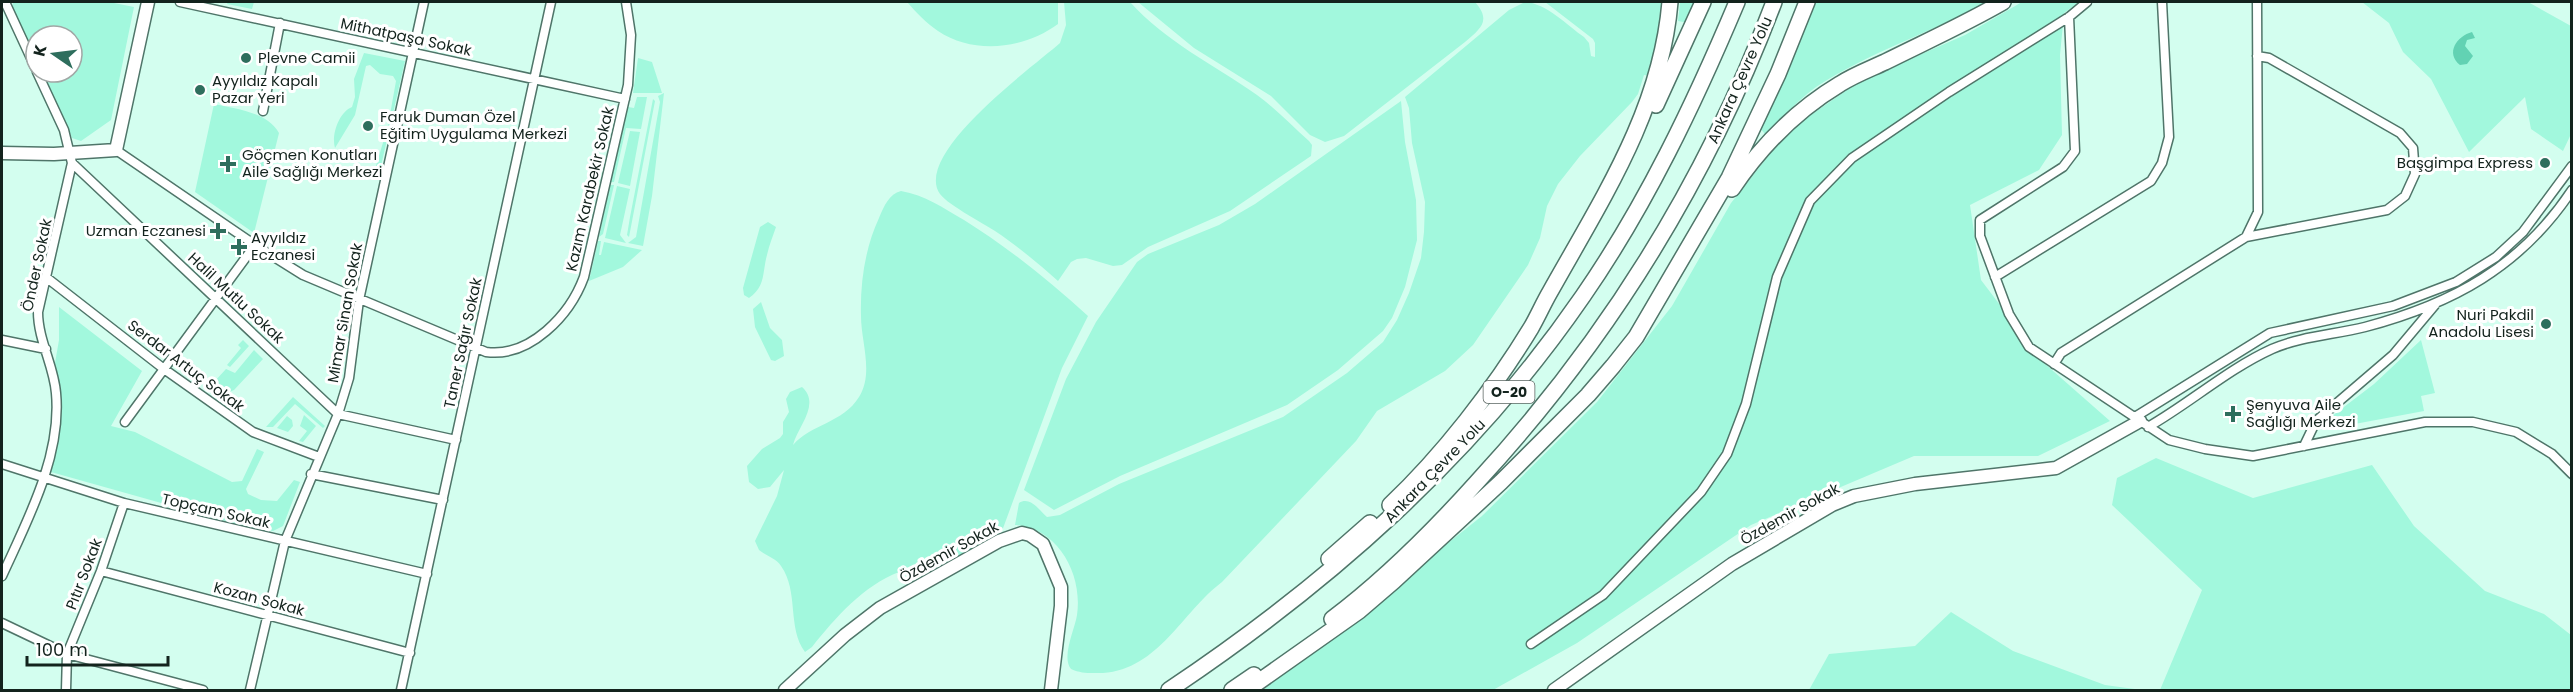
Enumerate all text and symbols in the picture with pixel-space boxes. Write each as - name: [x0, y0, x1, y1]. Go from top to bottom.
- street label: Mithatpaşa Sokak: [339, 12, 474, 61]
- street label: Ankara Çevre Yolu: [1702, 13, 1777, 147]
- north arrow: [24, 24, 84, 84]
- text: K: [27, 42, 52, 59]
- place label: Plevne Camii: [258, 47, 356, 68]
- marker: Plevne Camii: [239, 51, 253, 65]
- place label: Ayyıldız Kapalı Pazar Yeri: [212, 70, 318, 108]
- marker: Ayyıldız Kapalı Pazar Yeri: [193, 83, 207, 97]
- street label: Kazım Karabekir Sokak: [560, 104, 619, 273]
- place label: Faruk Duman Özel Eğitim Uygulama Merkezi: [380, 106, 567, 144]
- marker: Faruk Duman Özel Eğitim Uygulama Merkezi: [361, 119, 375, 133]
- place label: Göçmen Konutları Aile Sağlığı Merkezi: [242, 144, 382, 182]
- place label: Başgimpa Express: [2397, 152, 2533, 173]
- marker: Göçmen Konutları Aile Sağlığı Merkezi: [219, 155, 237, 173]
- marker: Başgimpa Express: [2538, 156, 2552, 170]
- street label: Önder Sokak: [16, 216, 57, 313]
- place label: Uzman Eczanesi: [86, 220, 206, 241]
- marker: Uzman Eczanesi: [211, 224, 225, 238]
- place label: Ayyıldız Eczanesi: [251, 227, 315, 265]
- marker: Ayyıldız Eczanesi: [232, 240, 246, 254]
- street label: Mimar Sinan Sokak: [322, 241, 367, 384]
- street label: Halil Mutlu Sokak: [184, 247, 289, 348]
- street label: Taner Sağır Sokak: [438, 275, 487, 410]
- place label: Nuri Pakdil Anadolu Lisesi: [2428, 304, 2534, 342]
- street label: Serdar Artuç Sokak: [123, 315, 249, 417]
- marker: Nuri Pakdil Anadolu Lisesi: [2539, 317, 2553, 331]
- road number: O-20: [1484, 381, 1534, 403]
- place label: Şenyuva Aile Sağlığı Merkezi: [2246, 394, 2356, 432]
- marker: Şenyuva Aile Sağlığı Merkezi: [2224, 405, 2242, 423]
- street label: Ankara Çevre Yolu: [1379, 414, 1490, 527]
- street label: Özdemir Sokak: [1736, 477, 1844, 550]
- street label: Topçam Sokak: [160, 488, 273, 533]
- street label: Özdemir Sokak: [895, 515, 1003, 588]
- street label: Pıtır Sokak: [60, 535, 107, 613]
- street label: Kozan Sokak: [211, 576, 307, 621]
- scale bar: [27, 629, 168, 667]
- text: 100 m: [36, 637, 88, 662]

